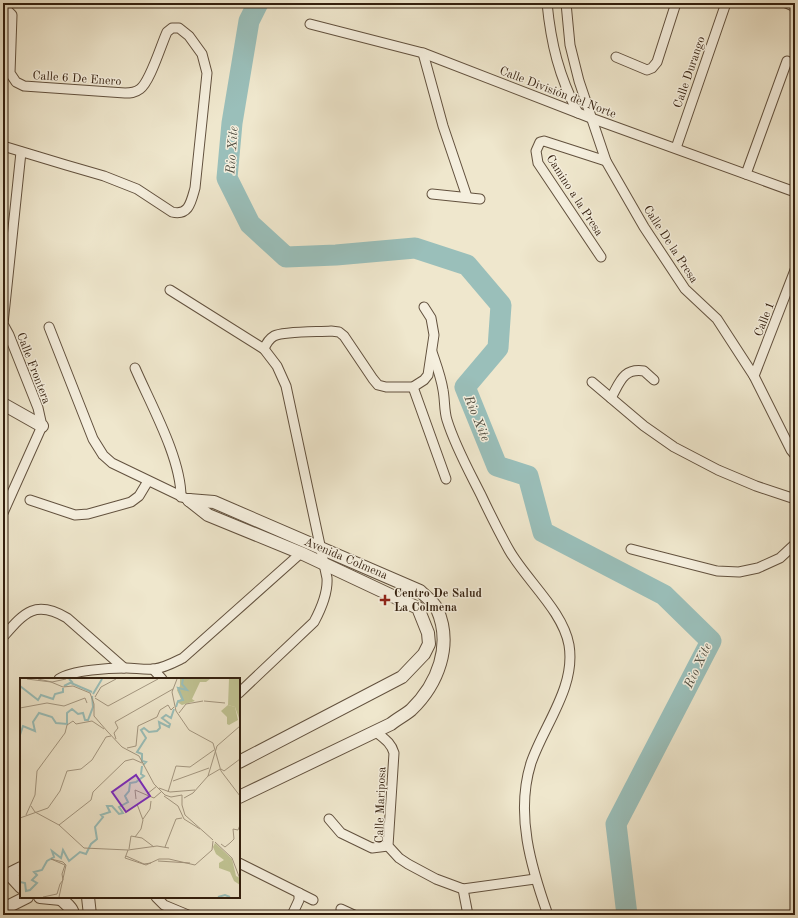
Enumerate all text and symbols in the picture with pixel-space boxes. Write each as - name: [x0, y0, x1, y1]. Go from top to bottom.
- street label: Calle Durango: [672, 35, 708, 110]
- street label: Calle División del Norte: [498, 65, 618, 121]
- street label: Calle 6 De Enero: [32, 70, 122, 88]
- water label: Rio Xite: [224, 126, 241, 176]
- street label: Camino a la Presa: [544, 153, 605, 238]
- street label: Calle De la Presa: [641, 204, 700, 286]
- street label: Calle 1: [753, 300, 777, 338]
- street label: Calle Frontera: [14, 331, 52, 406]
- water label: Rio Xite: [461, 393, 492, 443]
- street label: Avenida Colmena: [302, 536, 389, 582]
- place label: Centro De Salud La Colmena: [394, 588, 483, 614]
- marker: Centro De Salud La Colmena: [379, 594, 391, 606]
- water label: Rio Xite: [682, 641, 714, 691]
- inset map: [20, 678, 240, 898]
- street label: Calle Mariposa: [374, 766, 388, 844]

